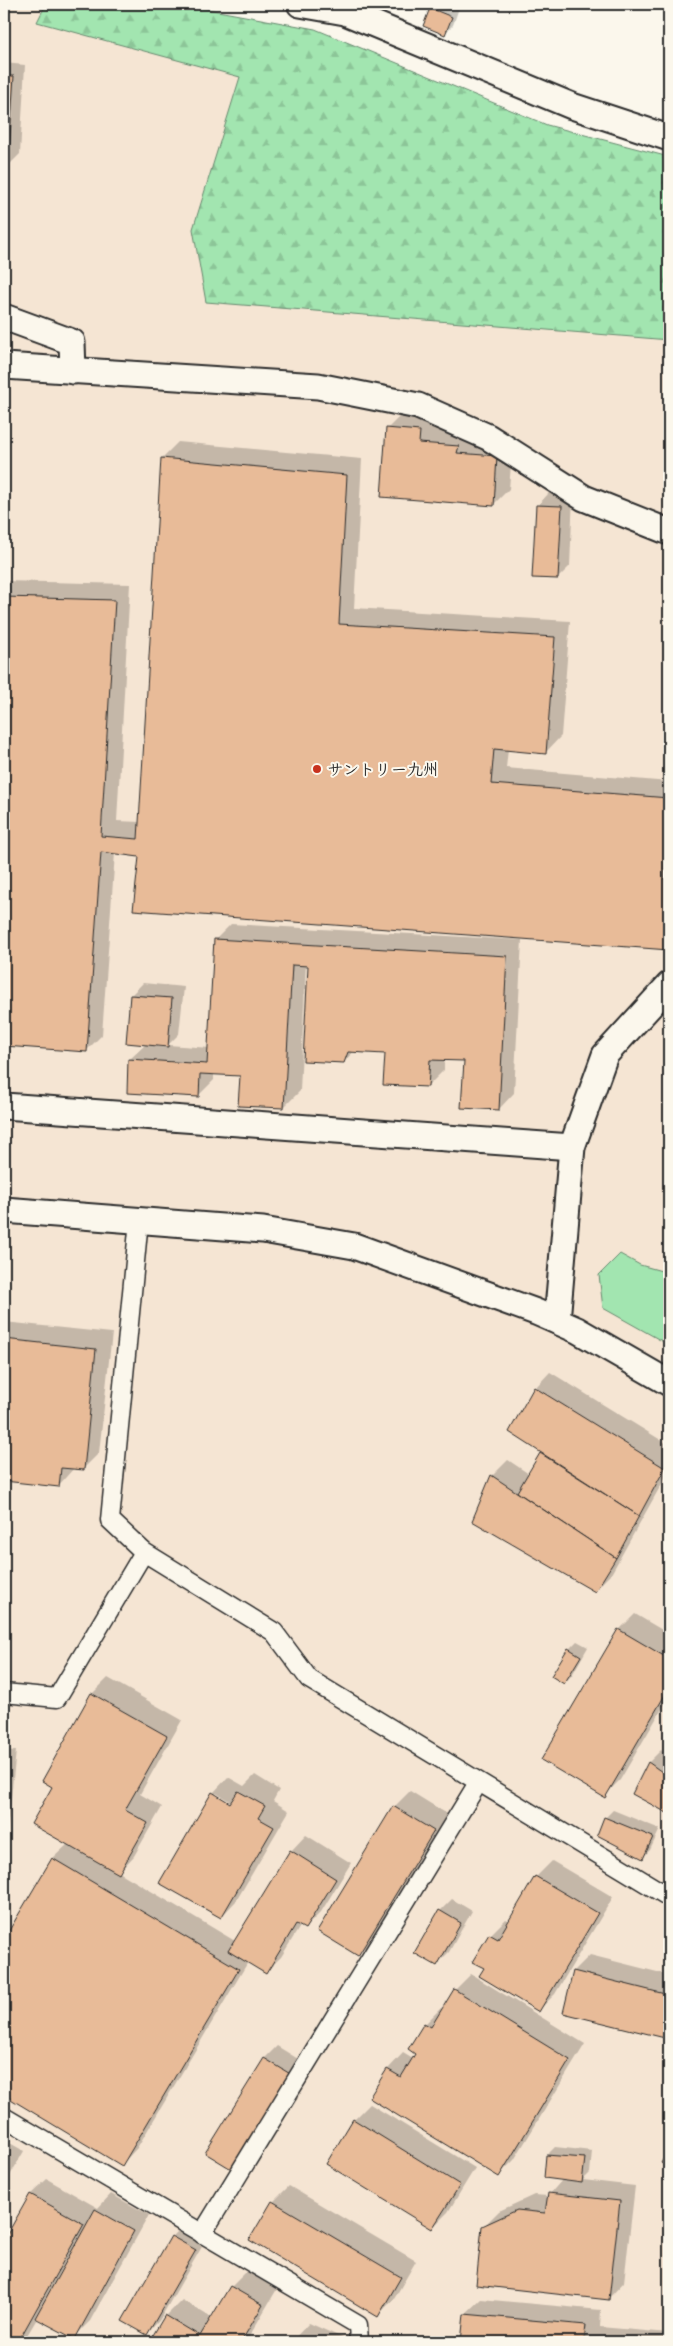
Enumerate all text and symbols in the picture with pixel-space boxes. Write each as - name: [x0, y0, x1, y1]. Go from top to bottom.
- place label: サントリー九州: [327, 755, 439, 784]
- marker: サントリー九州: [311, 763, 323, 775]

